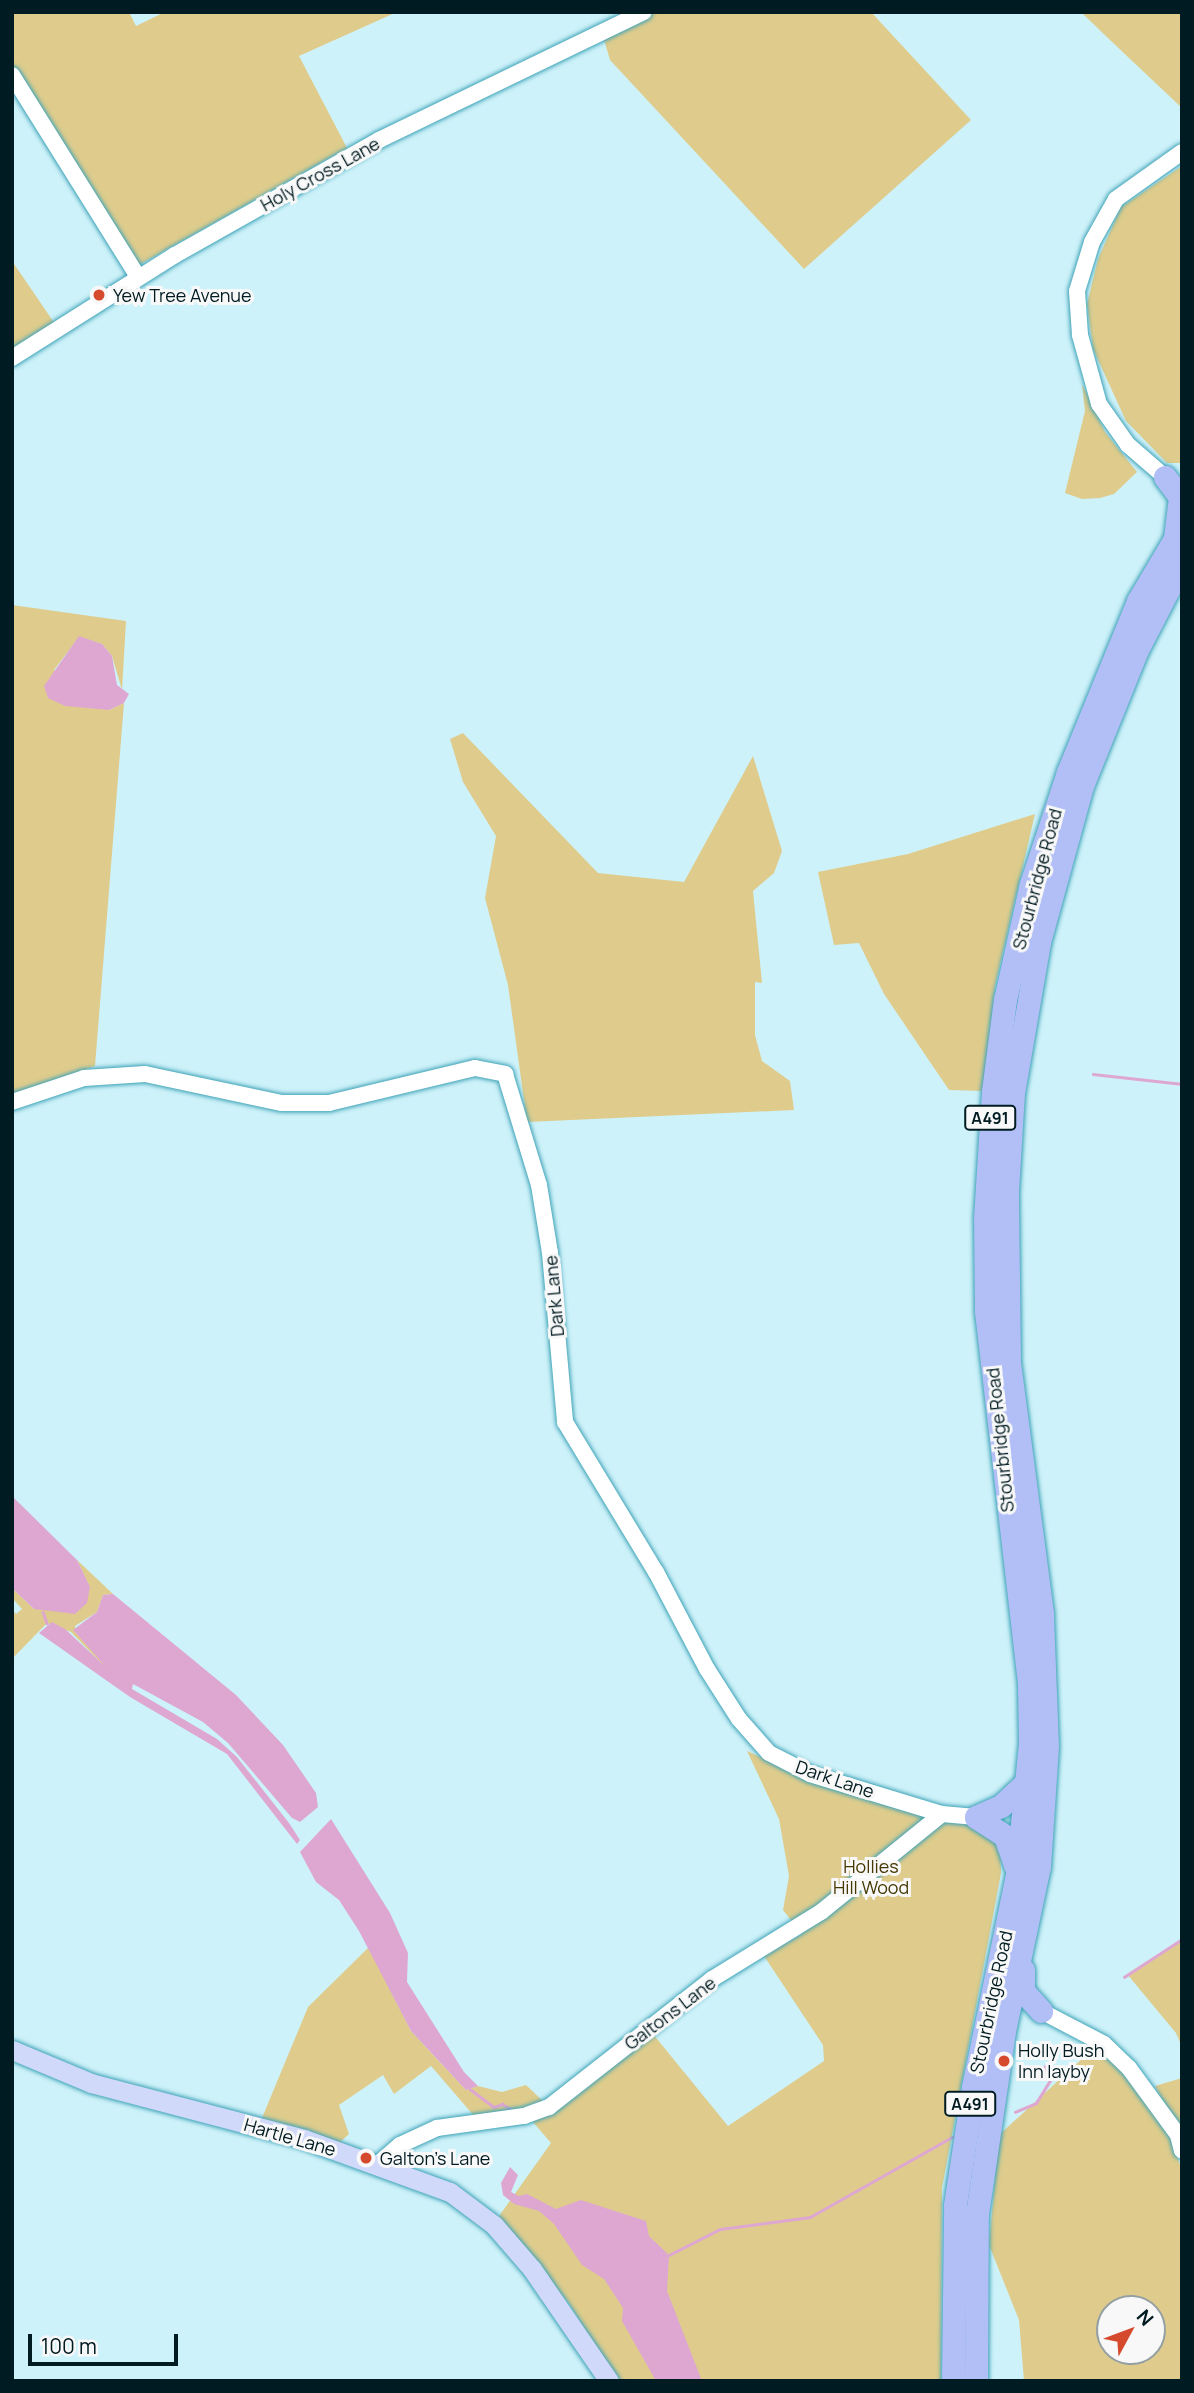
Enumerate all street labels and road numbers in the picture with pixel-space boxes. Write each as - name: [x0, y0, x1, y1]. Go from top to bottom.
- street label: Holy Cross Lane: [257, 132, 383, 216]
- street label: Stourbridge Road: [1008, 806, 1066, 952]
- road number: A491: [964, 1106, 1016, 1130]
- street label: Dark Lane: [540, 1254, 568, 1338]
- street label: Stourbridge Road: [982, 1367, 1018, 1513]
- street label: Dark Lane: [793, 1756, 877, 1802]
- street label: Stourbridge Road: [965, 1929, 1017, 2075]
- street label: Galtons Lane: [620, 1972, 720, 2054]
- road number: A491: [944, 2092, 996, 2116]
- street label: Hartle Lane: [242, 2114, 338, 2160]

